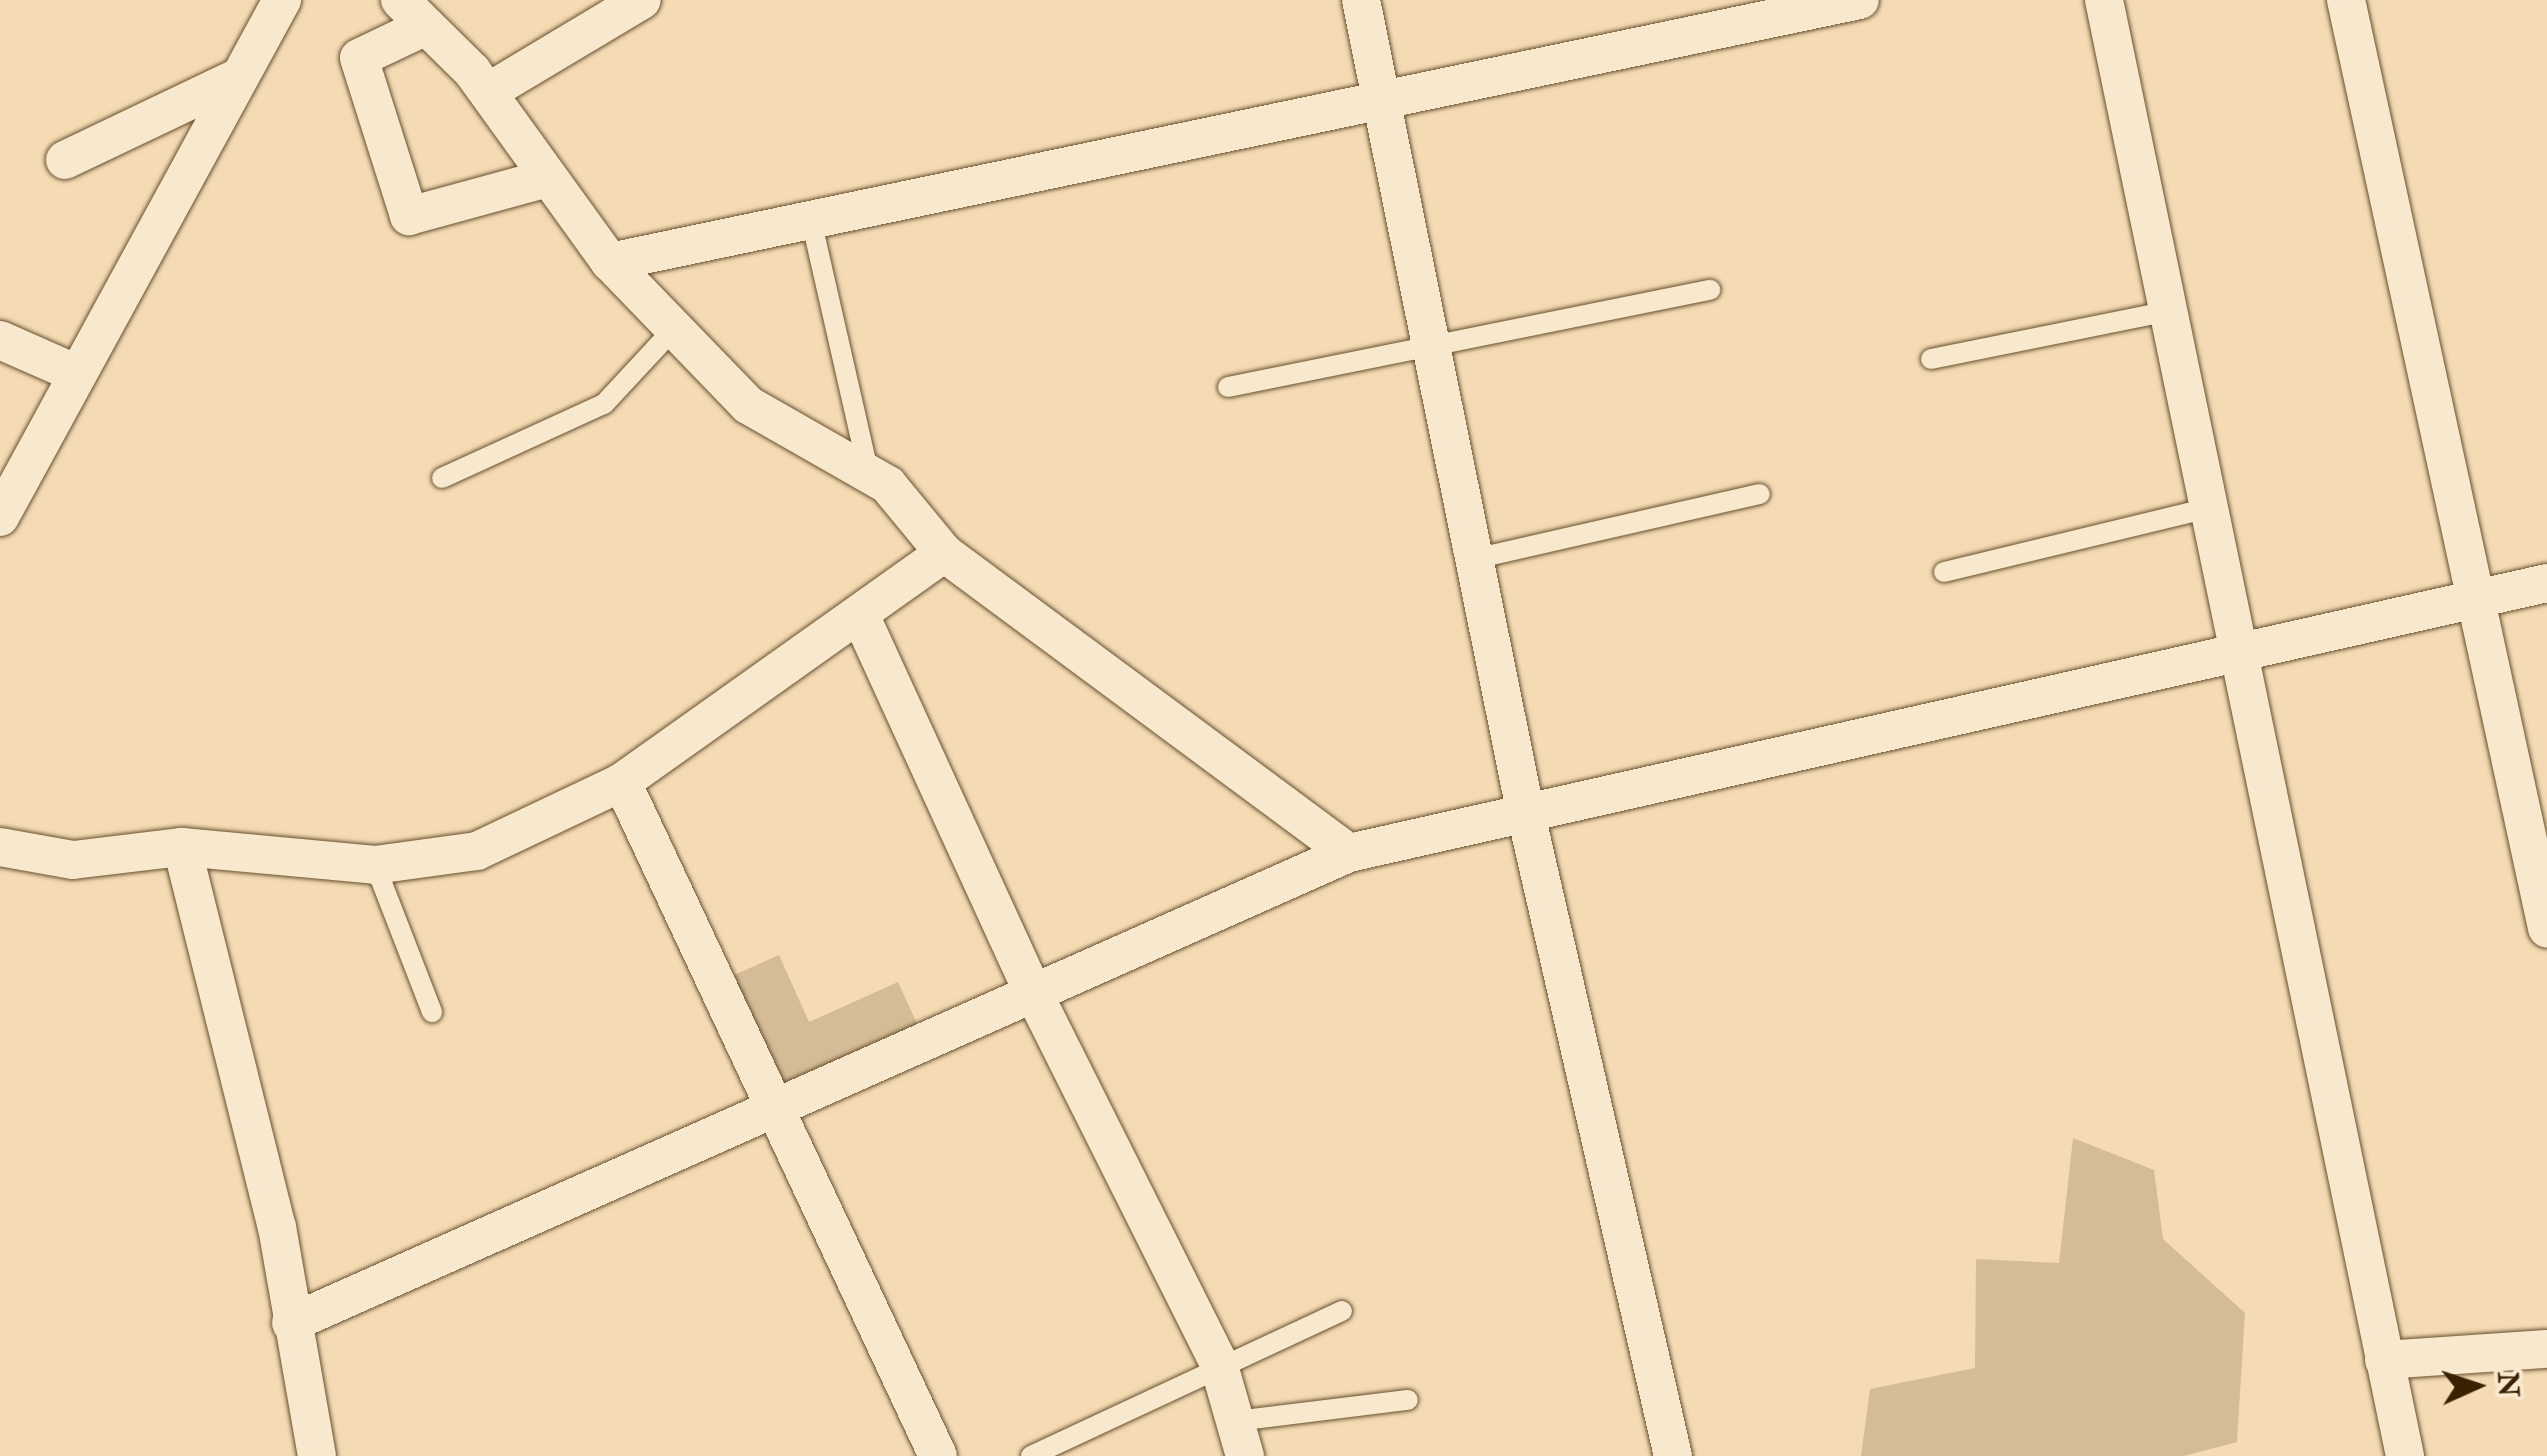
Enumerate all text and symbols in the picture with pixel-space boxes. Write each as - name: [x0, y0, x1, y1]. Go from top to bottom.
- north arrow: [2427, 1336, 2527, 1436]
- text: N: [2489, 1371, 2526, 1398]

